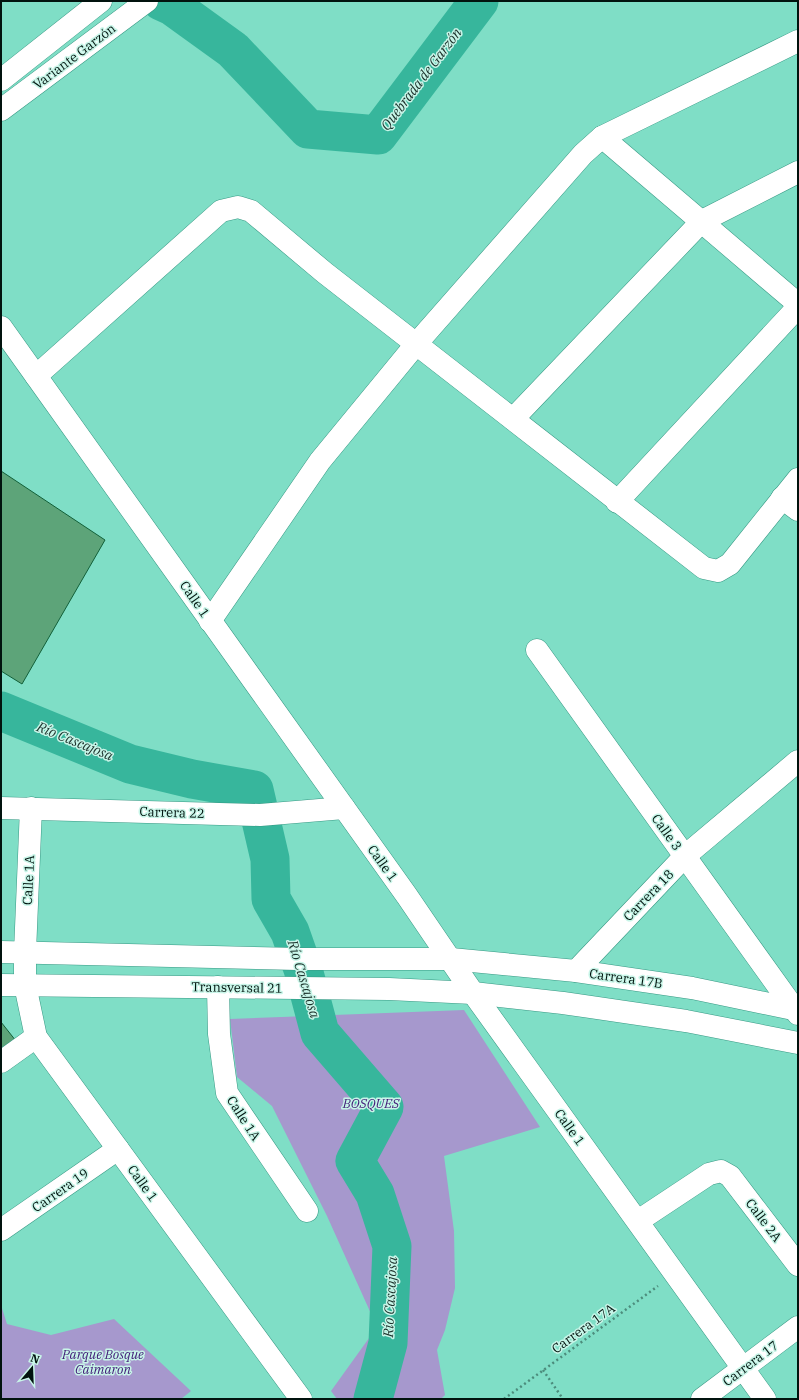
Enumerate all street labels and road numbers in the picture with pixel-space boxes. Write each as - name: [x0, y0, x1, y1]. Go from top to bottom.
- street label: Variante Garzón: [30, 20, 119, 93]
- street label: Calle 1: [176, 578, 213, 621]
- street label: Carrera 22: [139, 803, 205, 822]
- street label: Calle 3: [648, 811, 686, 854]
- street label: Calle 1: [364, 842, 402, 885]
- street label: Calle 1A: [19, 855, 38, 905]
- street label: Carrera 18: [620, 866, 677, 925]
- street label: Carrera 17B: [588, 965, 664, 992]
- street label: Transversal 21: [191, 978, 283, 997]
- street label: Calle 1A: [223, 1093, 264, 1144]
- street label: Calle 1: [551, 1106, 589, 1149]
- street label: Calle 1: [124, 1162, 162, 1205]
- street label: Carrera 19: [29, 1165, 92, 1216]
- street label: Calle 2A: [742, 1195, 785, 1245]
- street label: Carrera 17A: [548, 1300, 618, 1357]
- street label: Carrera 17: [719, 1337, 782, 1390]

